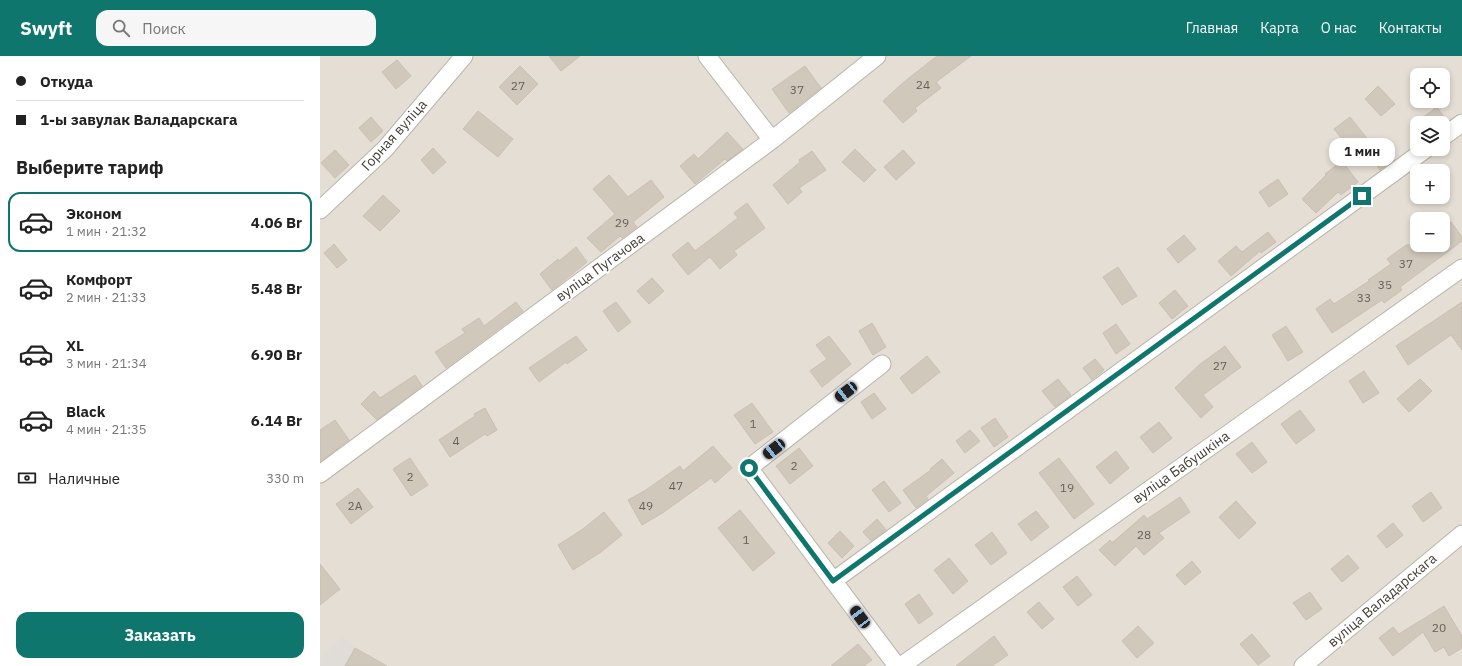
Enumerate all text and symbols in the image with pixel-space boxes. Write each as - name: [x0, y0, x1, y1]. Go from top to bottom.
- search box: [96, 10, 376, 46]
- text: Swyft: [20, 16, 72, 40]
- icon: search: [110, 17, 132, 39]
- text: Поиск: [142, 19, 186, 38]
- text: Главная: [1186, 19, 1238, 37]
- text: Карта: [1260, 19, 1299, 37]
- text: О нас: [1321, 19, 1357, 37]
- text: Контакты: [1379, 19, 1442, 37]
- map controls: [1410, 68, 1450, 252]
- button: locate: [1410, 68, 1450, 108]
- text: Откуда: [40, 72, 93, 91]
- house number: 24: [916, 77, 930, 92]
- house number: 27: [511, 78, 525, 93]
- house number: 37: [790, 82, 804, 97]
- street label: Горная вуліца: [357, 95, 431, 174]
- text: 1-ы завулак Валадарскага: [40, 110, 238, 129]
- button: layers: [1410, 116, 1450, 156]
- callout: 1 мин: [1329, 138, 1395, 166]
- text: 1 мин: [1344, 143, 1380, 160]
- text: Выберите тариф: [16, 156, 163, 179]
- button: +: [1410, 164, 1450, 204]
- route end: [1353, 187, 1371, 205]
- icon: car: [18, 204, 54, 240]
- text: Эконом: [66, 204, 122, 223]
- button: −: [1410, 212, 1450, 252]
- text: 4.06 Br: [251, 213, 302, 232]
- house number: 29: [615, 215, 629, 230]
- text: 1 мин · 21:32: [66, 223, 147, 240]
- street label: вуліца Пугачова: [552, 228, 648, 305]
- house number: 37: [1399, 256, 1413, 271]
- icon: car: [18, 270, 54, 306]
- text: Комфорт: [66, 270, 132, 289]
- house number: 35: [1378, 277, 1392, 292]
- text: 5.48 Br: [251, 279, 302, 298]
- text: 2 мин · 21:33: [66, 289, 147, 306]
- house number: 33: [1357, 290, 1371, 305]
- icon: car: [18, 336, 54, 372]
- text: XL: [66, 336, 84, 355]
- text: 6.90 Br: [251, 345, 302, 364]
- text: 3 мин · 21:34: [66, 355, 147, 372]
- house number: 27: [1213, 358, 1227, 373]
- car: [833, 380, 859, 404]
- icon: car: [18, 402, 54, 438]
- text: Black: [66, 402, 106, 421]
- text: 6.14 Br: [251, 411, 302, 430]
- house number: 1: [749, 416, 757, 431]
- text: 4 мин · 21:35: [66, 421, 147, 438]
- street label: вуліца Бабушкіна: [1129, 427, 1233, 507]
- house number: 4: [452, 433, 460, 448]
- car: [761, 437, 787, 461]
- house number: 2: [790, 458, 798, 473]
- route start: [740, 459, 758, 477]
- icon: cash: [16, 467, 38, 489]
- text: Наличные: [48, 469, 120, 488]
- house number: 2: [406, 469, 414, 484]
- text: 330 m: [266, 470, 304, 487]
- house number: 47: [669, 478, 683, 493]
- house number: 19: [1060, 480, 1074, 495]
- house number: 2А: [348, 498, 363, 513]
- house number: 49: [639, 498, 653, 513]
- house number: 28: [1137, 527, 1151, 542]
- house number: 1: [742, 532, 750, 547]
- street label: вуліца Валадарскага: [1324, 549, 1441, 651]
- car: [848, 604, 872, 630]
- button: Заказать: [16, 612, 304, 658]
- house number: 20: [1432, 620, 1446, 635]

